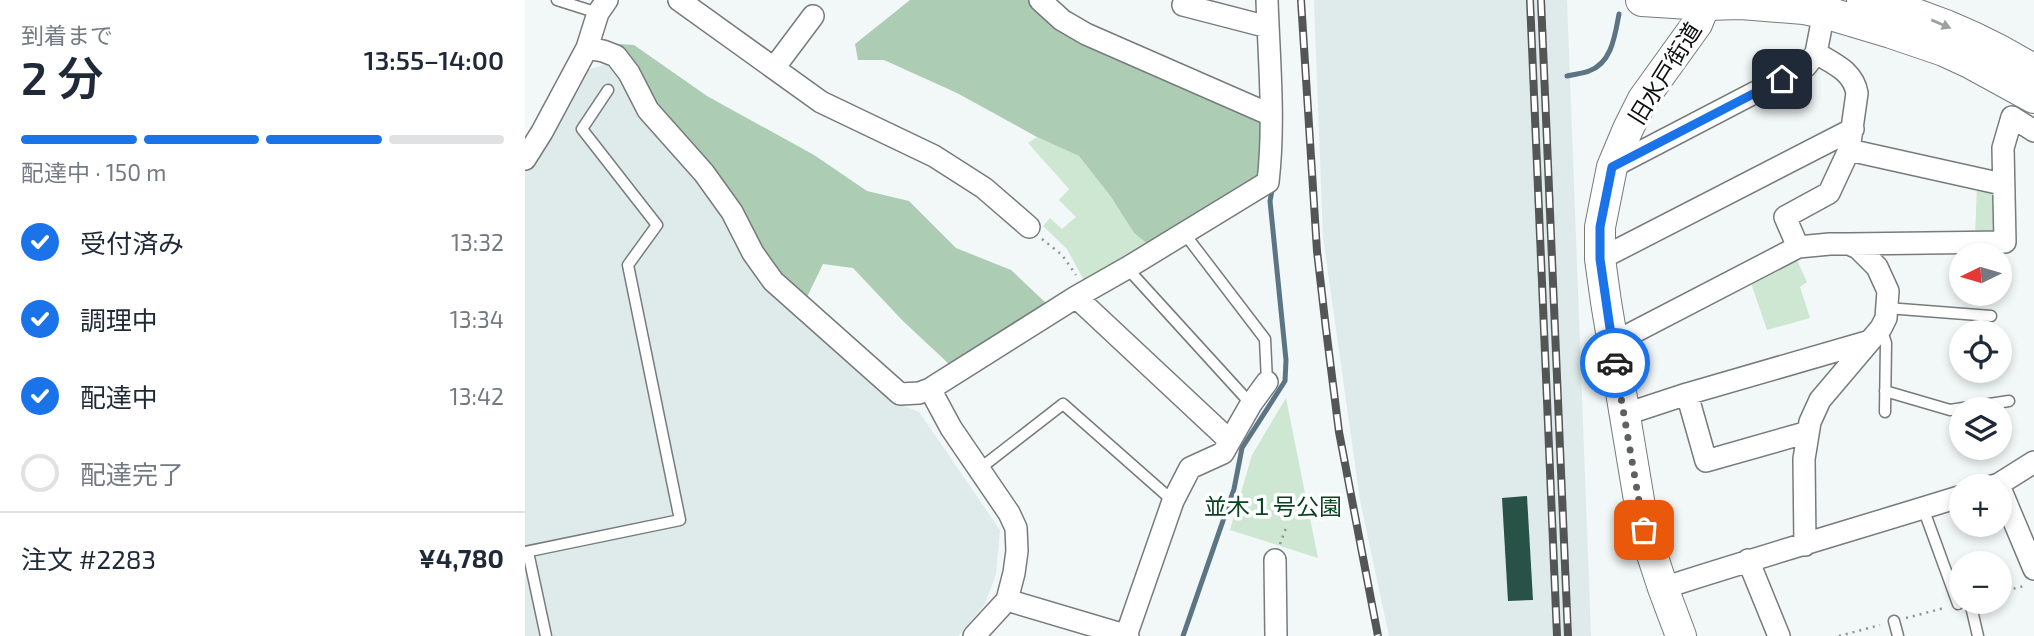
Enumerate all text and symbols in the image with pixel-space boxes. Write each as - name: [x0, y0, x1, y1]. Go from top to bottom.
- street label: 旧水戸街道: [1622, 17, 1706, 129]
- one-way arrow: [1931, 19, 1952, 30]
- text: 到着まで: [21, 21, 113, 49]
- text: 13:55–14:00: [364, 44, 504, 75]
- text: 2 分: [21, 49, 103, 104]
- pin: [1752, 49, 1812, 109]
- icon: home: [1763, 60, 1801, 98]
- text: 配達中 · 150 m: [21, 158, 166, 186]
- icon: check: [21, 223, 59, 261]
- text: 受付済み: [80, 227, 184, 258]
- text: 13:32: [451, 228, 504, 256]
- north arrow: [1949, 243, 2013, 306]
- map controls: [1949, 243, 2012, 614]
- icon: check: [21, 300, 59, 338]
- text: 調理中: [80, 304, 158, 335]
- text: 13:34: [450, 305, 504, 333]
- button: locate: [1949, 320, 2012, 383]
- courier: [1580, 328, 1650, 398]
- icon: car: [1596, 344, 1634, 382]
- icon: check: [21, 377, 59, 415]
- text: 配達中: [80, 381, 158, 412]
- text: 13:42: [450, 382, 504, 410]
- button: layers: [1949, 397, 2012, 460]
- text: 配達完了: [80, 458, 184, 489]
- button: +: [1949, 474, 2012, 537]
- park label: 並木１号公園: [1204, 492, 1342, 520]
- pin: [1614, 500, 1674, 560]
- icon: bag: [1625, 511, 1663, 549]
- text: ¥4,780: [418, 542, 504, 573]
- text: 注文 #2283: [21, 543, 156, 574]
- button: −: [1949, 551, 2012, 614]

